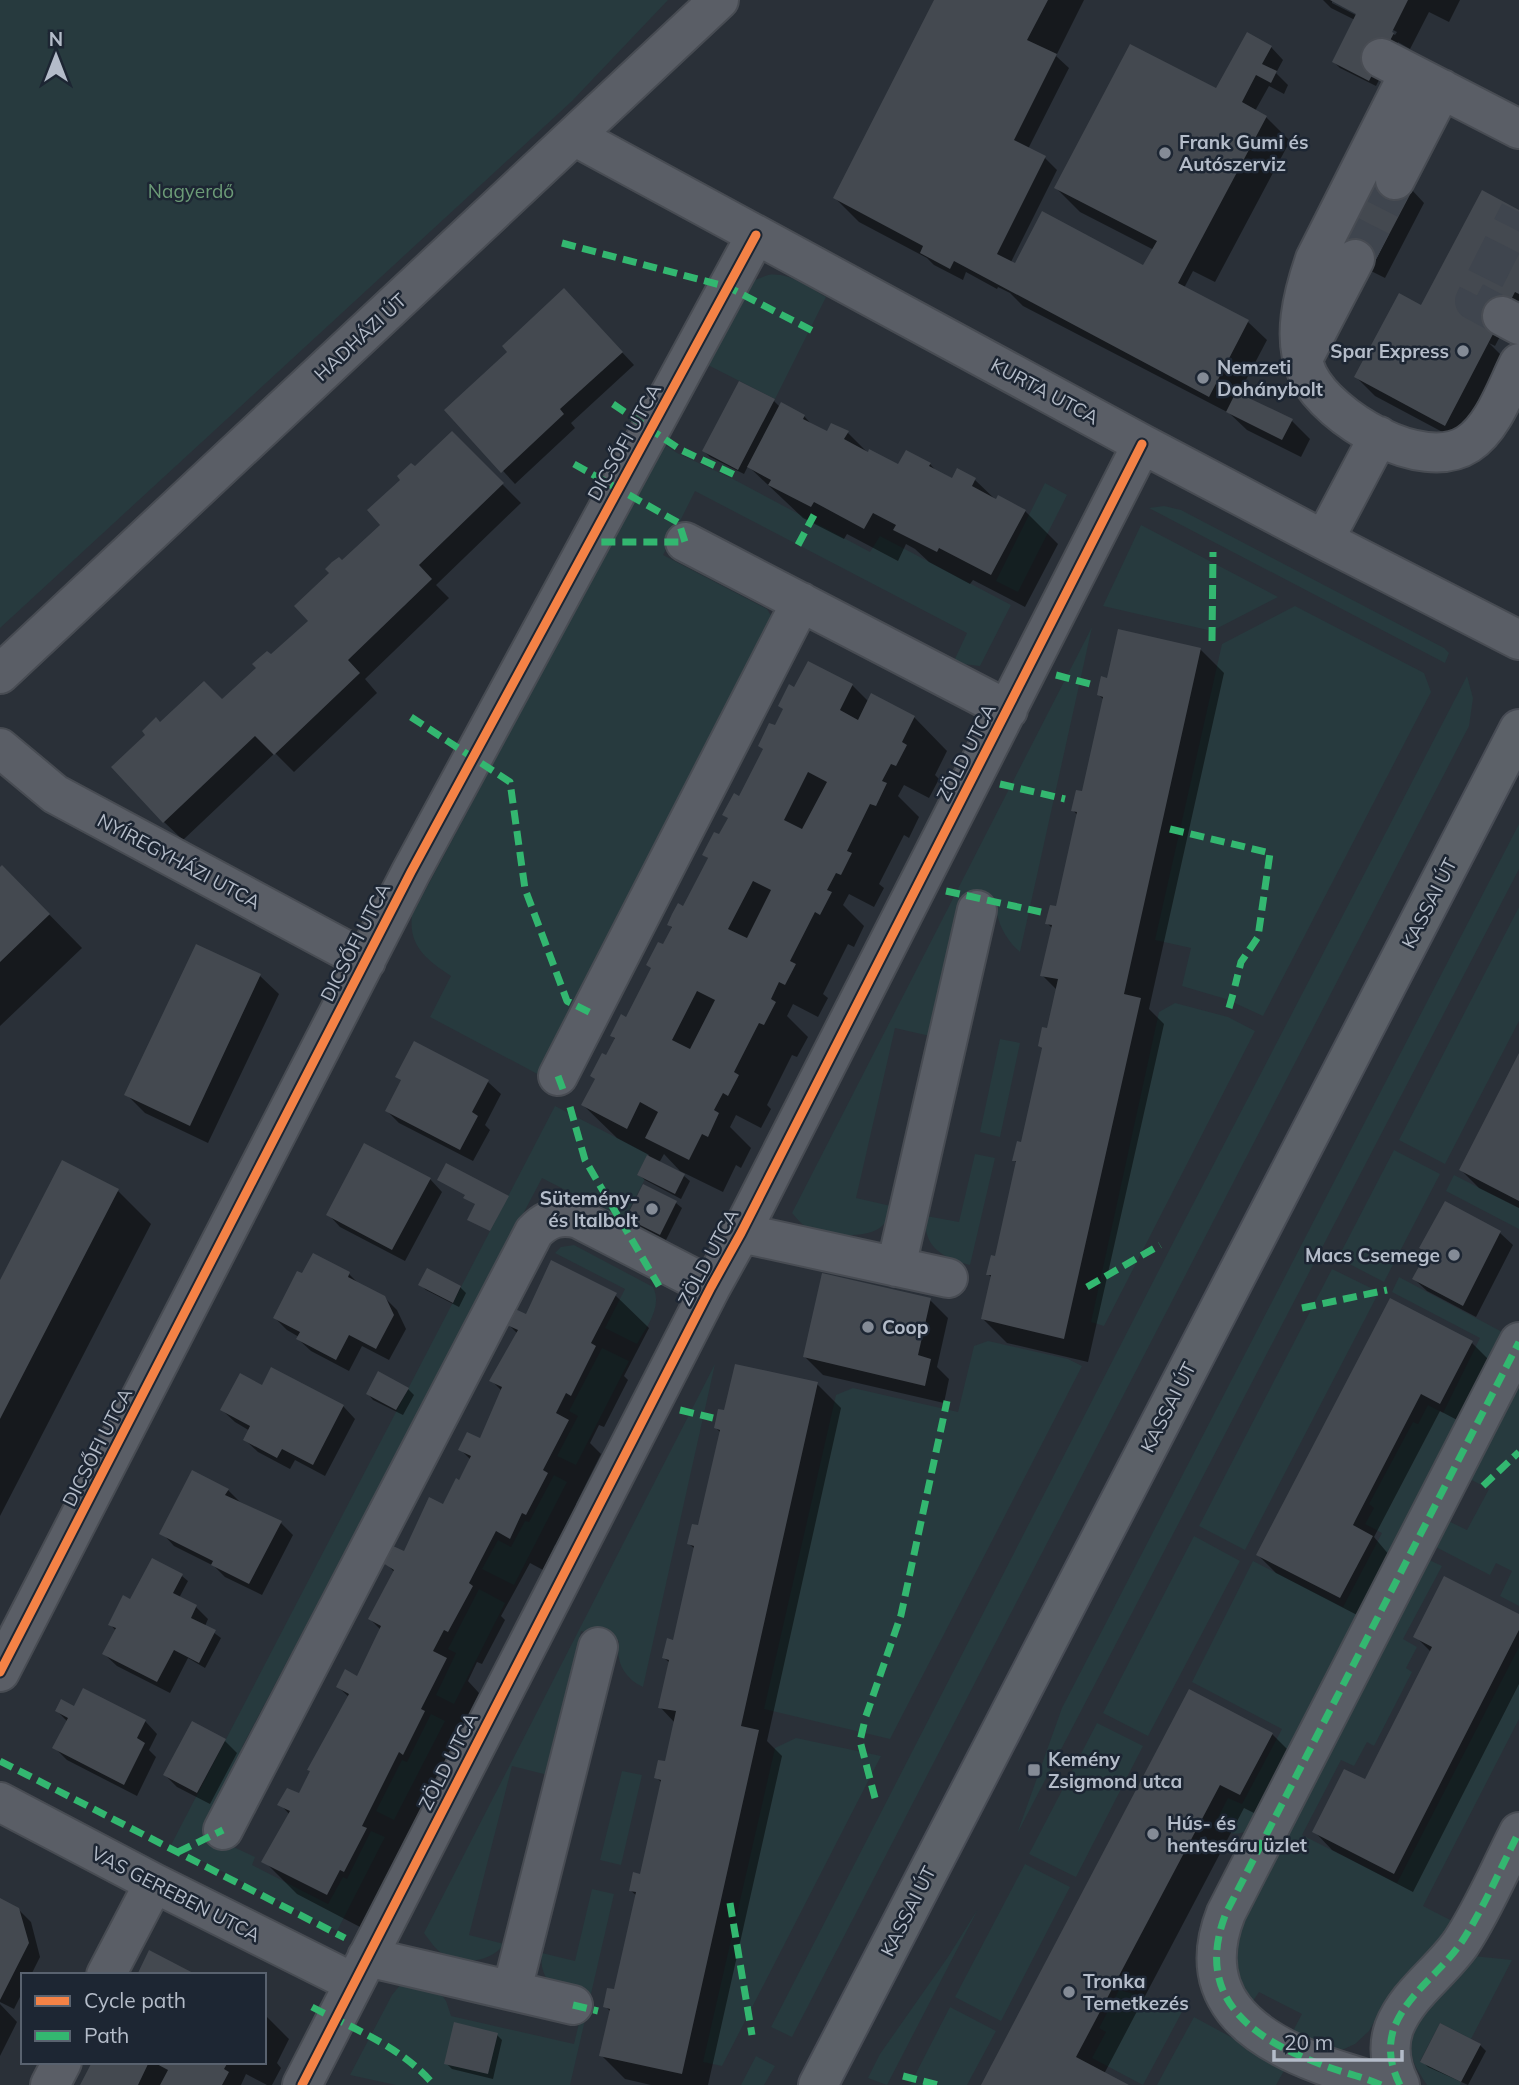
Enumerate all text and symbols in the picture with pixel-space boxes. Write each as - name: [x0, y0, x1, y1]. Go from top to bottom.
- north arrow: [21, 21, 91, 91]
- text: N: [49, 27, 63, 51]
- place label: Frank Gumi és Autószerviz: [1179, 130, 1309, 176]
- marker: Frank Gumi és Autószerviz: [1157, 145, 1173, 161]
- park label: Nagyerdő: [148, 179, 234, 203]
- street label: HADHÁZI ÚT: [309, 288, 412, 386]
- place label: Spar Express: [1330, 339, 1449, 363]
- marker: Spar Express: [1455, 343, 1471, 359]
- street label: KURTA UTCA: [987, 353, 1103, 429]
- place label: Nemzeti Dohánybolt: [1217, 355, 1323, 401]
- marker: Nemzeti Dohánybolt: [1195, 370, 1211, 386]
- street label: DICSŐFI UTCA: [582, 379, 666, 505]
- street label: ZÖLD UTCA: [931, 699, 1001, 805]
- street label: NYÍREGYHÁZI UTCA: [93, 808, 265, 914]
- street label: KASSAI ÚT: [1396, 853, 1462, 952]
- street label: DICSŐFI UTCA: [315, 879, 395, 1005]
- place label: Sütemény- és Italbolt: [540, 1186, 638, 1232]
- marker: Sütemény- és Italbolt: [644, 1201, 660, 1217]
- street label: ZÖLD UTCA: [672, 1204, 744, 1310]
- place label: Macs Csemege: [1305, 1243, 1440, 1267]
- marker: Macs Csemege: [1446, 1247, 1462, 1263]
- place label: Coop: [882, 1315, 929, 1339]
- marker: Coop: [860, 1319, 876, 1335]
- street label: KASSAI ÚT: [1135, 1357, 1201, 1456]
- street label: DICSŐFI UTCA: [57, 1384, 137, 1510]
- street label: ZÖLD UTCA: [413, 1708, 483, 1814]
- place label: Kemény Zsigmond utca: [1048, 1747, 1182, 1793]
- marker: Kemény Zsigmond utca: [1026, 1762, 1042, 1778]
- place label: Hús- és hentesáru üzlet: [1167, 1811, 1307, 1857]
- marker: Hús- és hentesáru üzlet: [1145, 1826, 1161, 1842]
- street label: VAS GEREBEN UTCA: [87, 1841, 265, 1947]
- street label: KASSAI ÚT: [875, 1861, 941, 1960]
- place label: Tronka Temetkezés: [1083, 1969, 1189, 2015]
- legend: [21, 1973, 266, 2064]
- marker: Tronka Temetkezés: [1061, 1984, 1077, 2000]
- text: Cycle path: [84, 1987, 186, 2013]
- scale bar: [1274, 2018, 1402, 2062]
- text: Path: [84, 2022, 129, 2048]
- text: 20 m: [1284, 2029, 1333, 2055]

